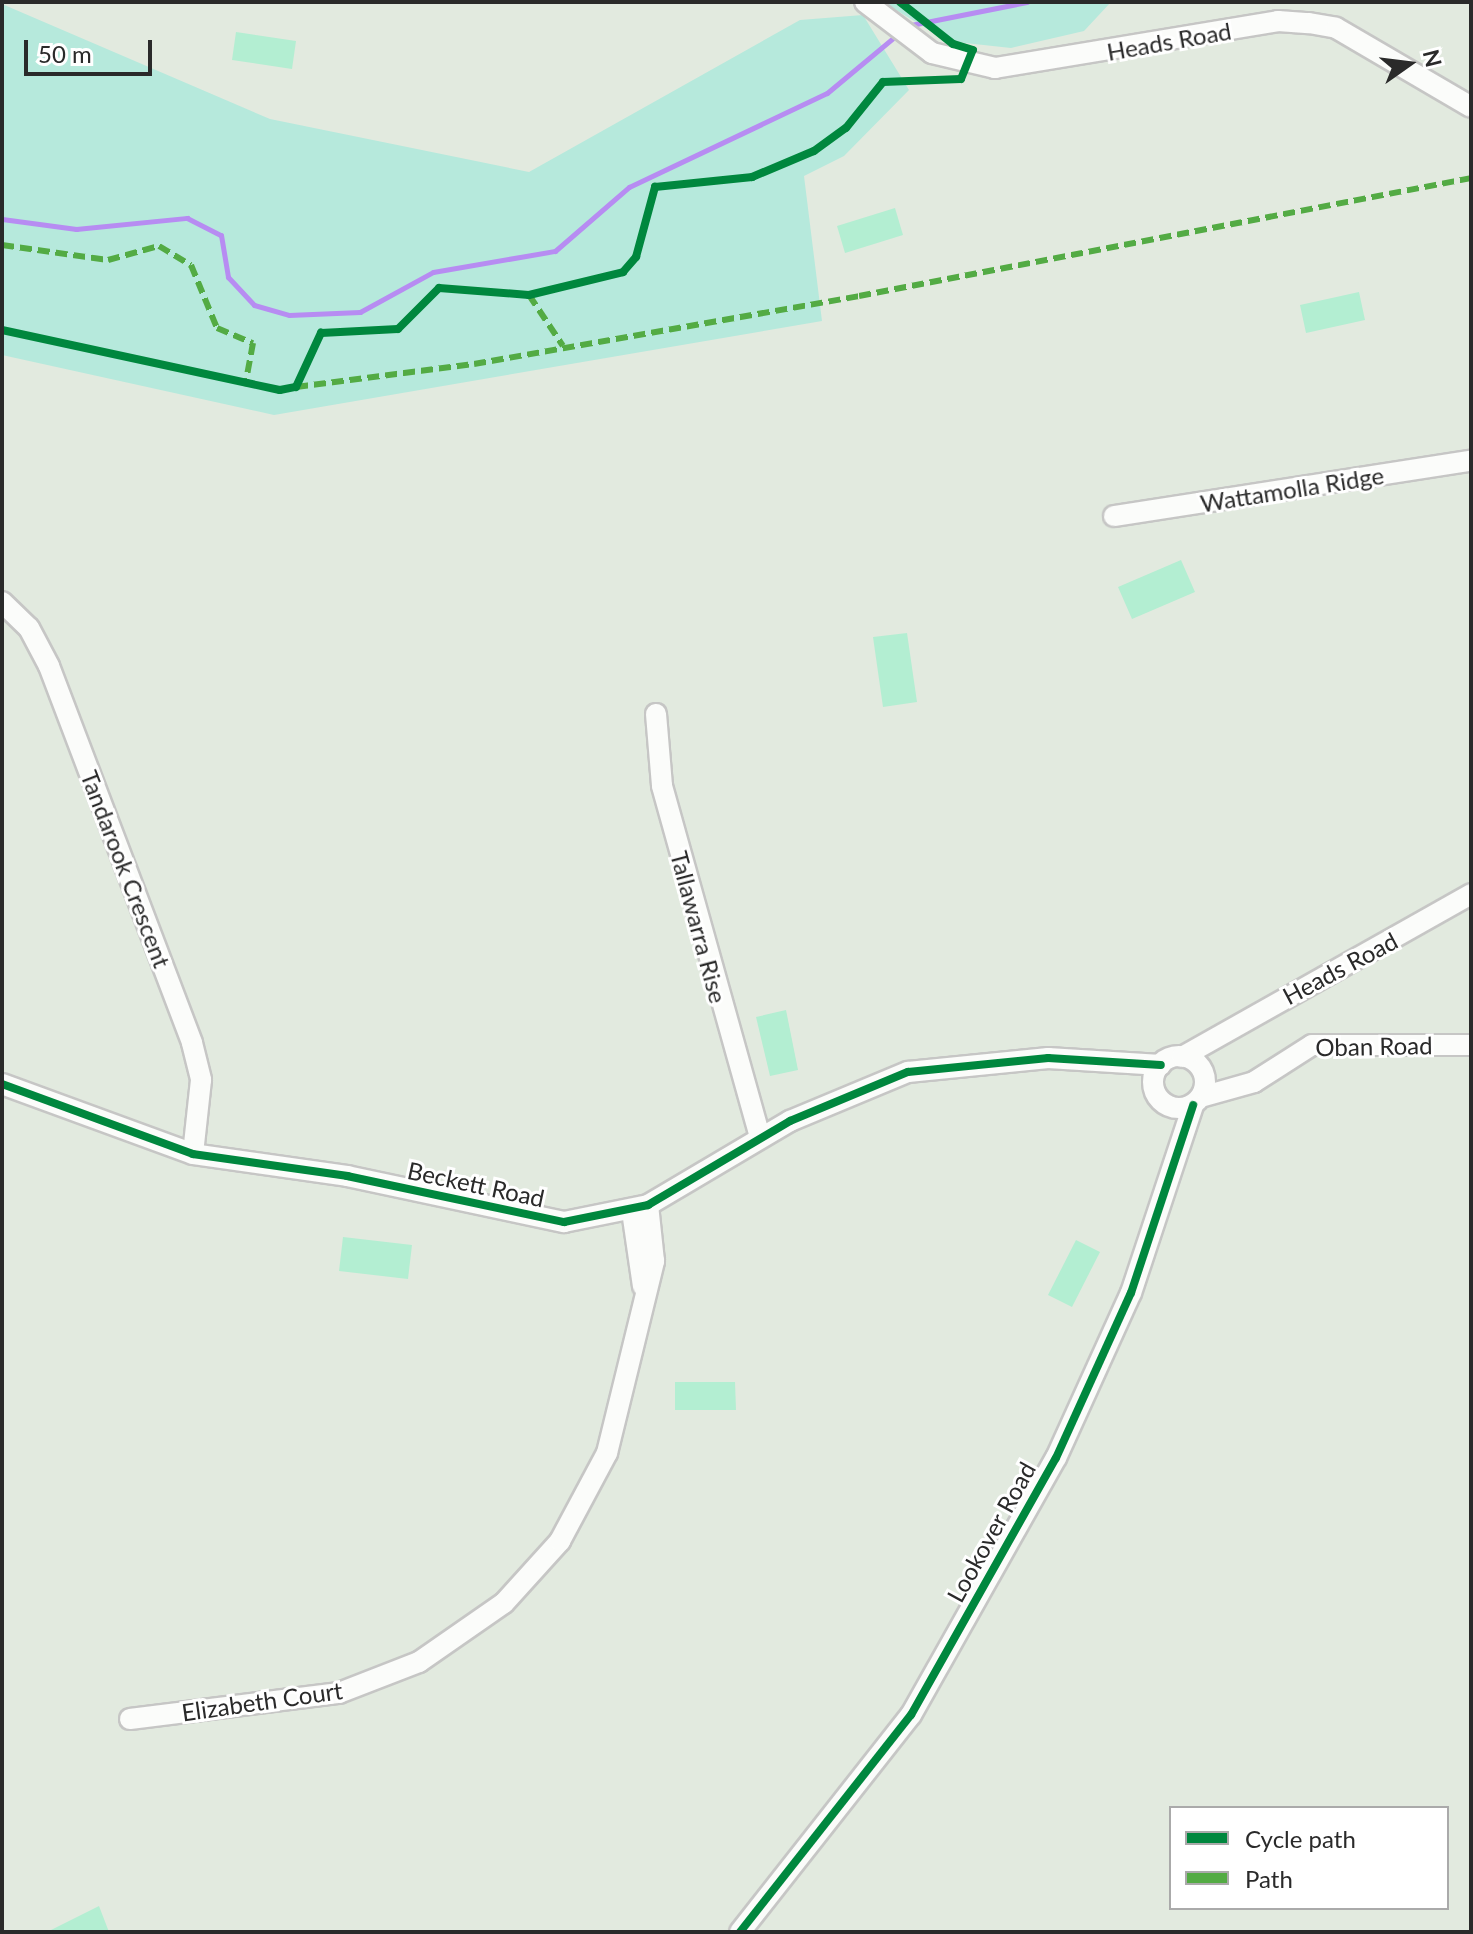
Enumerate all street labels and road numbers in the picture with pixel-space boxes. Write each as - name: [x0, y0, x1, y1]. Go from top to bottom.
- street label: Heads Road: [1105, 16, 1233, 66]
- street label: Wattamolla Ridge: [1198, 460, 1386, 518]
- street label: Tandarook Crescent: [75, 766, 177, 972]
- street label: Tallawarra Rise: [665, 848, 733, 1006]
- street label: Heads Road: [1278, 926, 1402, 1010]
- street label: Oban Road: [1315, 1031, 1433, 1061]
- street label: Beckett Road: [405, 1155, 547, 1213]
- street label: Lookover Road: [941, 1457, 1041, 1607]
- street label: Elizabeth Court: [180, 1675, 344, 1727]

